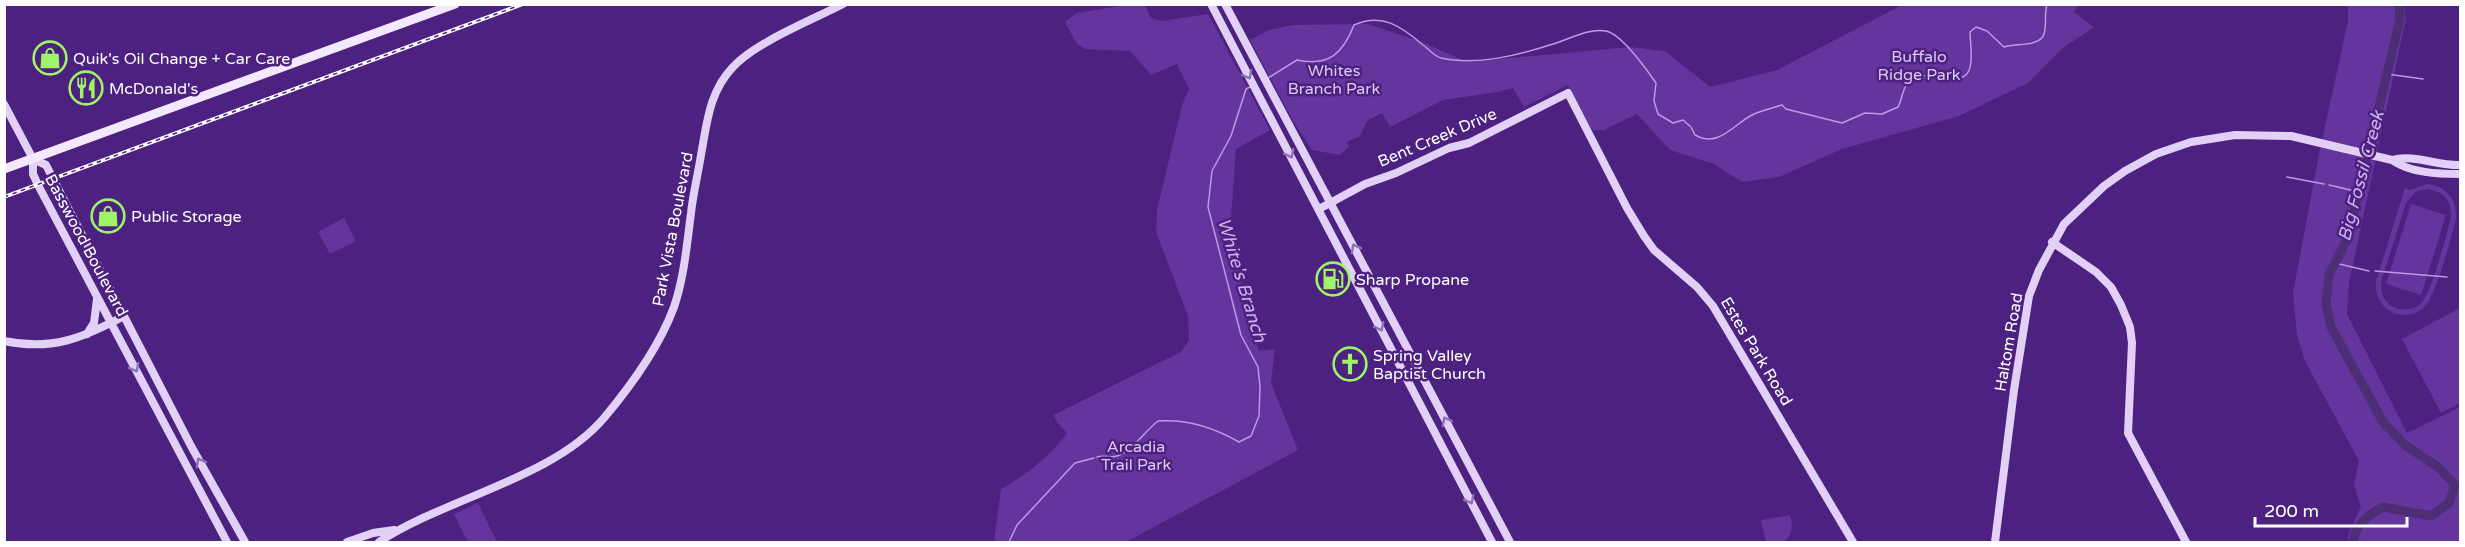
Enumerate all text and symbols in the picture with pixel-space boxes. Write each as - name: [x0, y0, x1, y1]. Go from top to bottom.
- shop icon: Quik's Oil Change + Car Care: [32, 40, 68, 76]
- park label: Buffalo Ridge Park: [1878, 47, 1961, 85]
- place label: Quik's Oil Change + Car Care: [73, 49, 290, 69]
- park label: Whites Branch Park: [1288, 61, 1381, 99]
- one-way arrow: [1241, 68, 1252, 79]
- restaurant icon: McDonald's: [68, 70, 104, 106]
- place label: McDonald's: [109, 79, 198, 99]
- street label: Bent Creek Drive: [1375, 104, 1500, 172]
- water label: Big Fossil Creek: [2333, 107, 2389, 244]
- one-way arrow: [1283, 148, 1294, 158]
- street label: Park Vista Boulevard: [648, 150, 698, 308]
- street label: Basswood Boulevard: [40, 171, 132, 320]
- shop icon: Public Storage: [90, 198, 126, 234]
- place label: Public Storage: [131, 207, 242, 227]
- water label: White's Branch: [1213, 215, 1272, 346]
- one-way arrow: [1351, 244, 1362, 254]
- fuel station icon: Sharp Propane: [1315, 261, 1351, 297]
- place label: Sharp Propane: [1356, 270, 1469, 290]
- street label: Haltom Road: [1990, 291, 2028, 393]
- street label: Estes Park Road: [1716, 294, 1796, 409]
- one-way arrow: [1373, 321, 1384, 331]
- church icon: Spring Valley Baptist Church: [1332, 346, 1368, 382]
- place label: Spring Valley Baptist Church: [1373, 346, 1486, 384]
- one-way arrow: [128, 361, 139, 372]
- one-way arrow: [1442, 416, 1453, 427]
- park label: Arcadia Trail Park: [1101, 437, 1171, 475]
- one-way arrow: [196, 458, 207, 468]
- scale bar: [2255, 490, 2406, 528]
- one-way arrow: [1463, 494, 1474, 504]
- text: 200 m: [2264, 500, 2319, 522]

